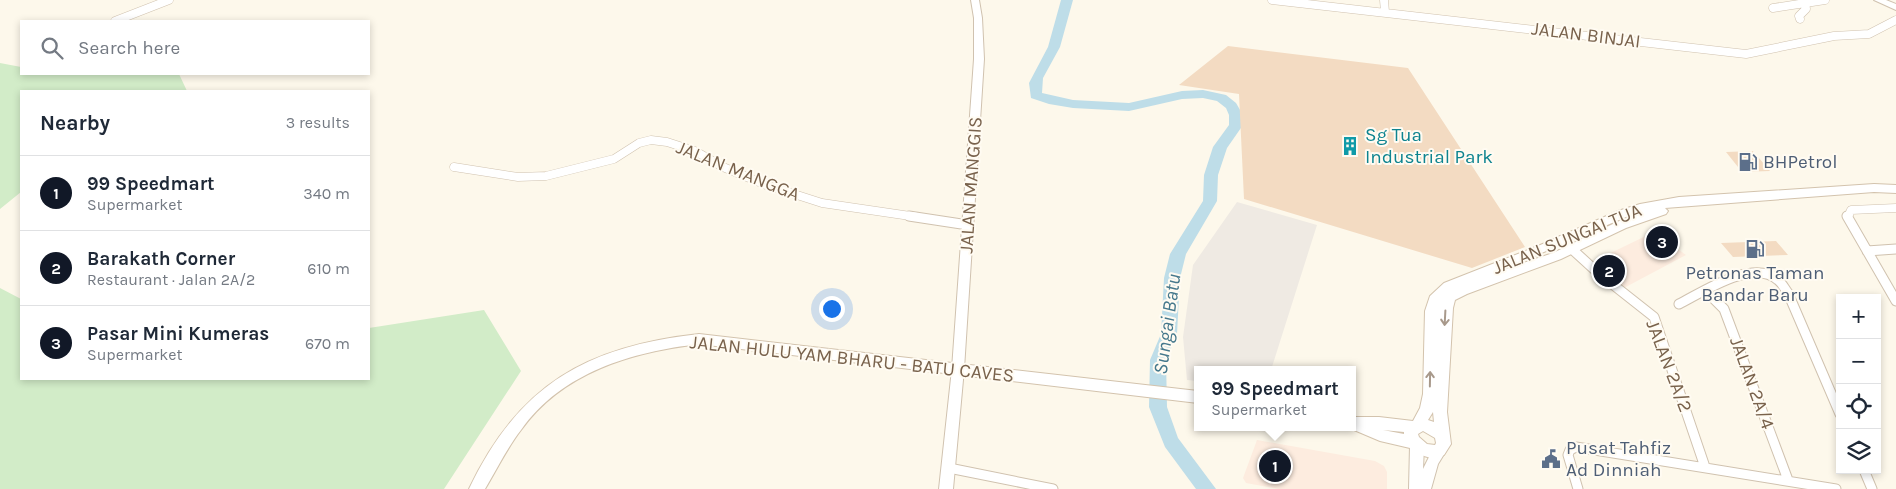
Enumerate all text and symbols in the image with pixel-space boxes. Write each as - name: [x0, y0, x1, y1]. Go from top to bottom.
- street label: JALAN BINJAI: [1530, 17, 1642, 53]
- search box: [20, 20, 370, 75]
- icon: search: [38, 34, 66, 62]
- text: Search here: [78, 37, 180, 59]
- text: Nearby: [40, 111, 110, 135]
- text: 3 results: [286, 113, 350, 132]
- street label: JALAN MANGGIS: [955, 116, 987, 254]
- place label: Sg Tua Industrial Park: [1365, 124, 1493, 168]
- building icon: Sg Tua Industrial Park: [1339, 135, 1361, 157]
- street label: JALAN MANGGA: [673, 136, 803, 206]
- fuel station icon: BHPetrol: [1737, 151, 1759, 173]
- place label: BHPetrol: [1763, 151, 1838, 173]
- text: 99 Speedmart: [87, 173, 215, 195]
- text: 1: [53, 184, 59, 203]
- text: 340 m: [303, 184, 350, 203]
- text: Supermarket: [87, 195, 183, 214]
- street label: JALAN SUNGAI TUA: [1489, 199, 1645, 279]
- pin: 3: [1646, 223, 1678, 261]
- fuel station icon: Petronas Taman Bandar Baru: [1744, 238, 1766, 260]
- text: Barakath Corner: [87, 248, 235, 270]
- pin: 2: [1593, 252, 1625, 290]
- text: 2: [51, 259, 61, 278]
- text: 610 m: [307, 259, 350, 278]
- place label: Petronas Taman Bandar Baru: [1685, 262, 1825, 306]
- text: Restaurant · Jalan 2A/2: [87, 270, 255, 289]
- water label: Sungai Batu: [1149, 272, 1185, 376]
- map controls: [1836, 294, 1881, 474]
- button: +: [1836, 294, 1881, 339]
- your location: [819, 296, 845, 322]
- one-way arrow: [1441, 310, 1450, 326]
- street label: JALAN 2A/2: [1641, 317, 1697, 415]
- text: Pasar Mini Kumeras: [87, 323, 269, 345]
- street label: JALAN HULU YAM BHARU - BATU CAVES: [689, 331, 1015, 387]
- text: 3: [51, 334, 61, 353]
- text: 670 m: [305, 334, 350, 353]
- street label: JALAN 2A/4: [1725, 334, 1779, 433]
- button: −: [1836, 339, 1881, 384]
- text: Supermarket: [87, 345, 183, 364]
- popup: [1194, 366, 1356, 431]
- one-way arrow: [1425, 372, 1435, 388]
- text: 99 Speedmart: [1211, 378, 1339, 400]
- button: locate: [1836, 384, 1881, 429]
- text: Supermarket: [1211, 400, 1307, 419]
- button: layers: [1836, 429, 1881, 474]
- place label: Pusat Tahfiz Ad Dinniah: [1566, 437, 1671, 481]
- pin: 1: [1259, 447, 1291, 485]
- public building icon: Pusat Tahfiz Ad Dinniah: [1540, 448, 1562, 470]

